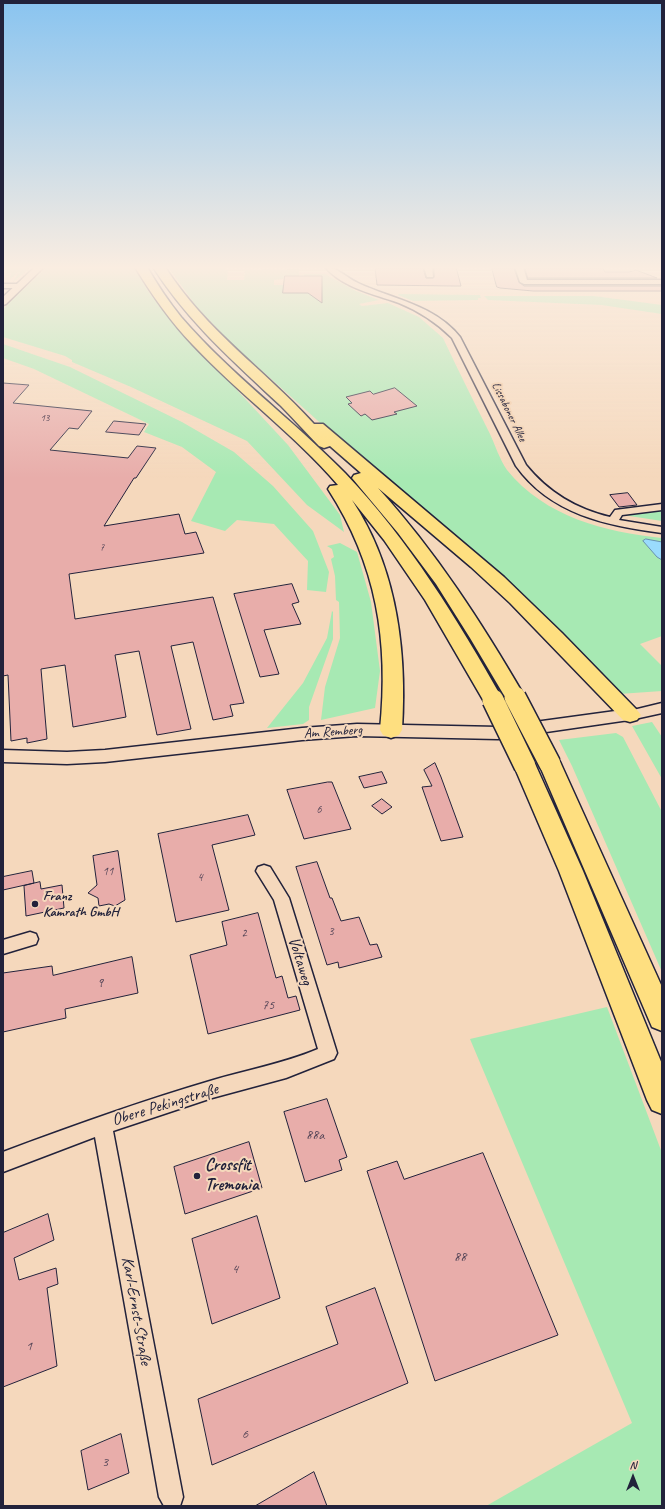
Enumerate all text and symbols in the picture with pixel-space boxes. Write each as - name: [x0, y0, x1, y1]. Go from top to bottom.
- street label: Lissaboner Allee: [488, 380, 530, 444]
- house number: 13: [41, 412, 49, 424]
- house number: 7: [100, 541, 104, 553]
- street label: Am Remberg: [303, 722, 363, 742]
- house number: 6: [316, 803, 322, 817]
- house number: 11: [103, 865, 113, 879]
- house number: 4: [197, 871, 203, 885]
- place label: Franz Kamrath GmbH: [43, 888, 118, 920]
- marker: Franz Kamrath GmbH: [30, 899, 40, 909]
- house number: 3: [328, 925, 334, 939]
- house number: 2: [241, 927, 247, 941]
- street label: Voltaweg: [283, 934, 317, 988]
- house number: 9: [97, 975, 103, 991]
- house number: 75: [262, 997, 274, 1013]
- street label: Obere Pekingstraße: [109, 1079, 221, 1131]
- house number: 88a: [306, 1127, 324, 1143]
- place label: Crossfit Tremonia: [205, 1156, 258, 1196]
- marker: Crossfit Tremonia: [192, 1171, 202, 1181]
- house number: 88: [454, 1249, 466, 1265]
- street label: Karl-Ernst-Straße: [116, 1255, 156, 1367]
- house number: 4: [232, 1261, 238, 1277]
- house number: 1: [26, 1338, 32, 1354]
- house number: 6: [242, 1426, 248, 1442]
- house number: 3: [102, 1454, 108, 1470]
- north arrow: [613, 1457, 653, 1497]
- text: N: [630, 1458, 636, 1472]

